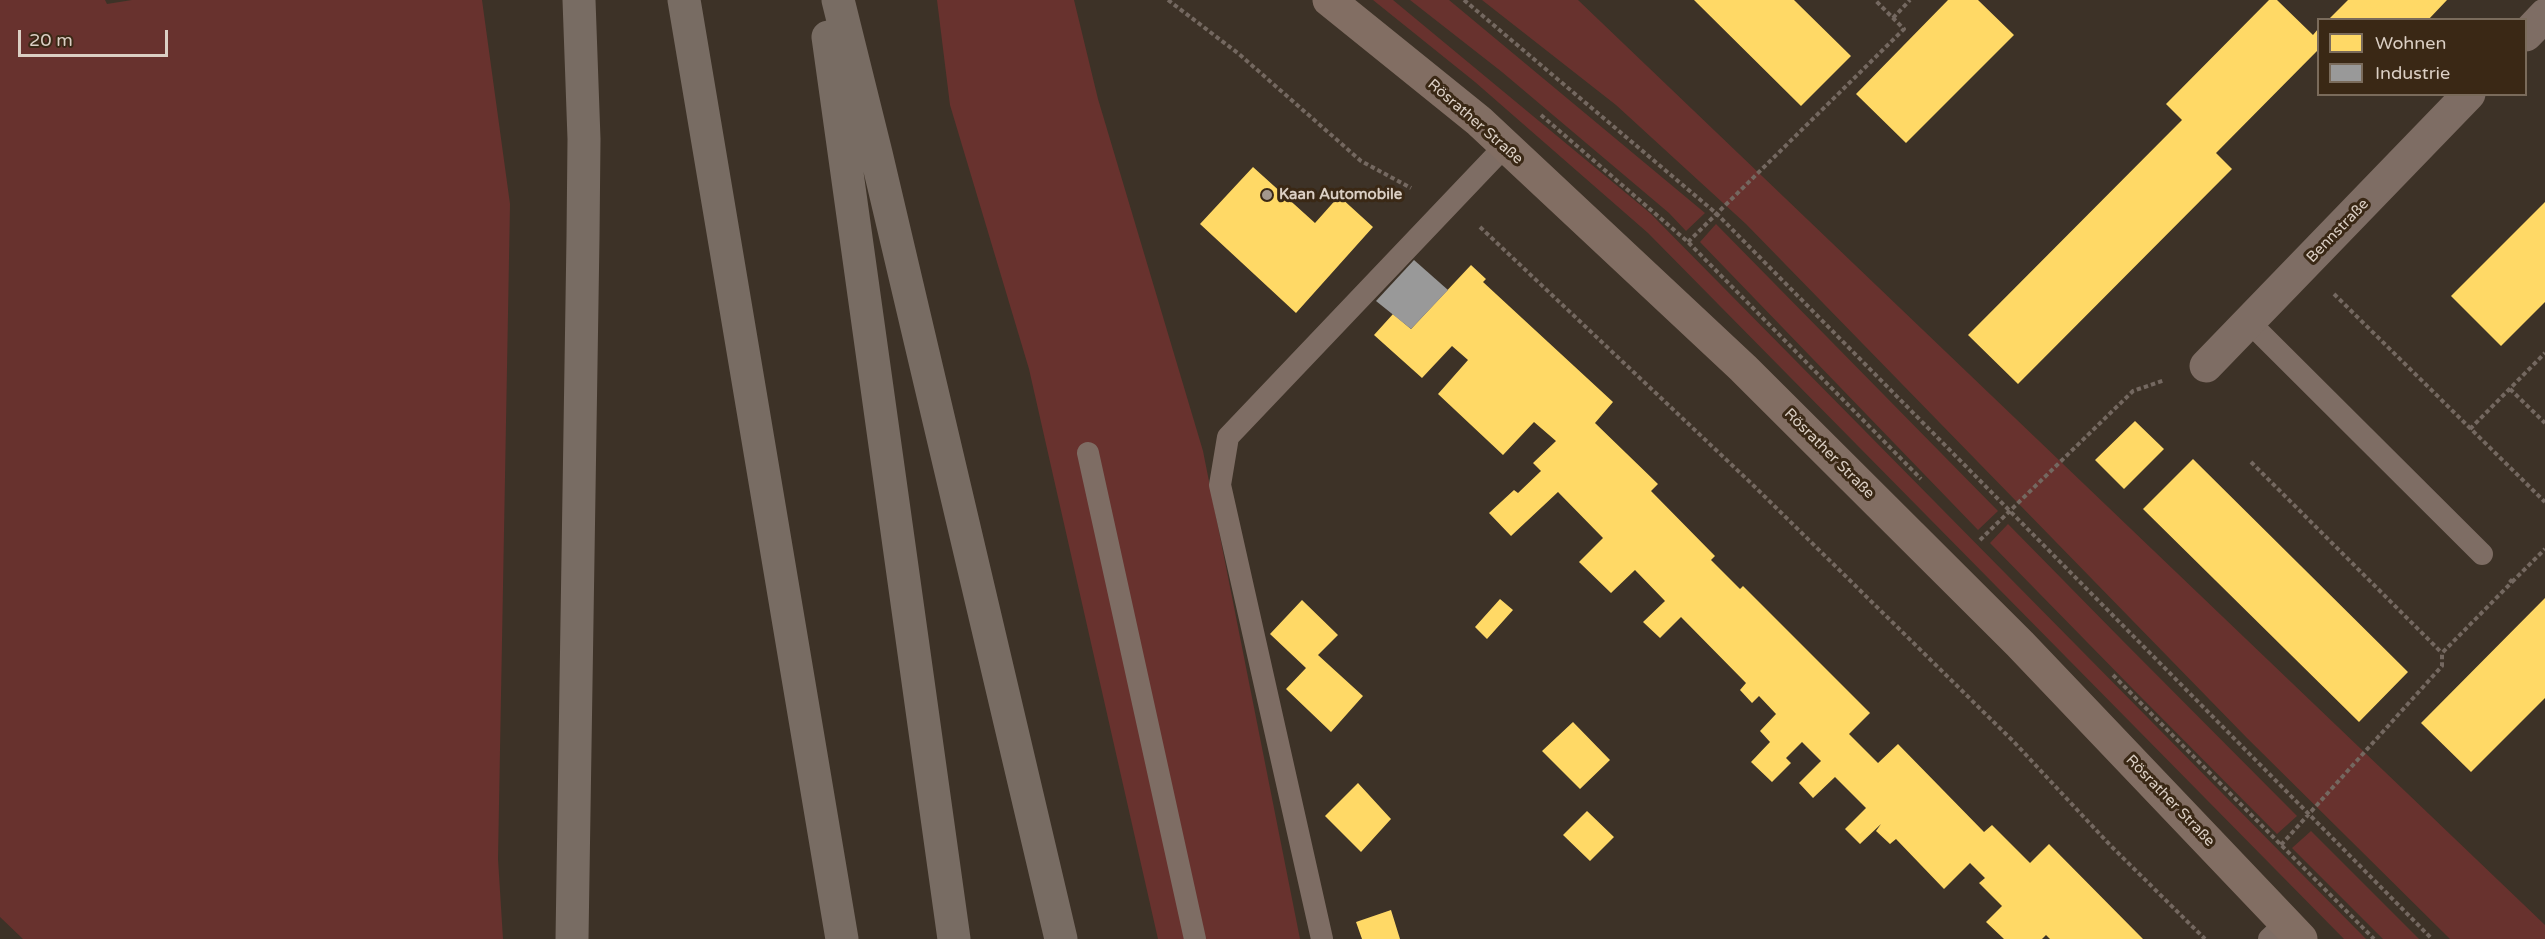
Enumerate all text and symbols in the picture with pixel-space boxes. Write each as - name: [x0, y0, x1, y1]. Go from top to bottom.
- scale bar: [21, 18, 171, 56]
- legend: [2317, 18, 2527, 96]
- text: 20 m: [29, 29, 73, 51]
- text: Wohnen: [2375, 32, 2446, 54]
- text: Industrie: [2375, 62, 2450, 84]
- street label: Rösrather Straße: [1424, 76, 1526, 168]
- place label: Kaan Automobile: [1279, 186, 1402, 204]
- marker: Kaan Automobile: [1260, 188, 1274, 202]
- street label: Bennstraße: [2303, 195, 2373, 267]
- street label: Rösrather Straße: [1780, 405, 1878, 503]
- street label: Rösrather Straße: [2122, 751, 2218, 851]

